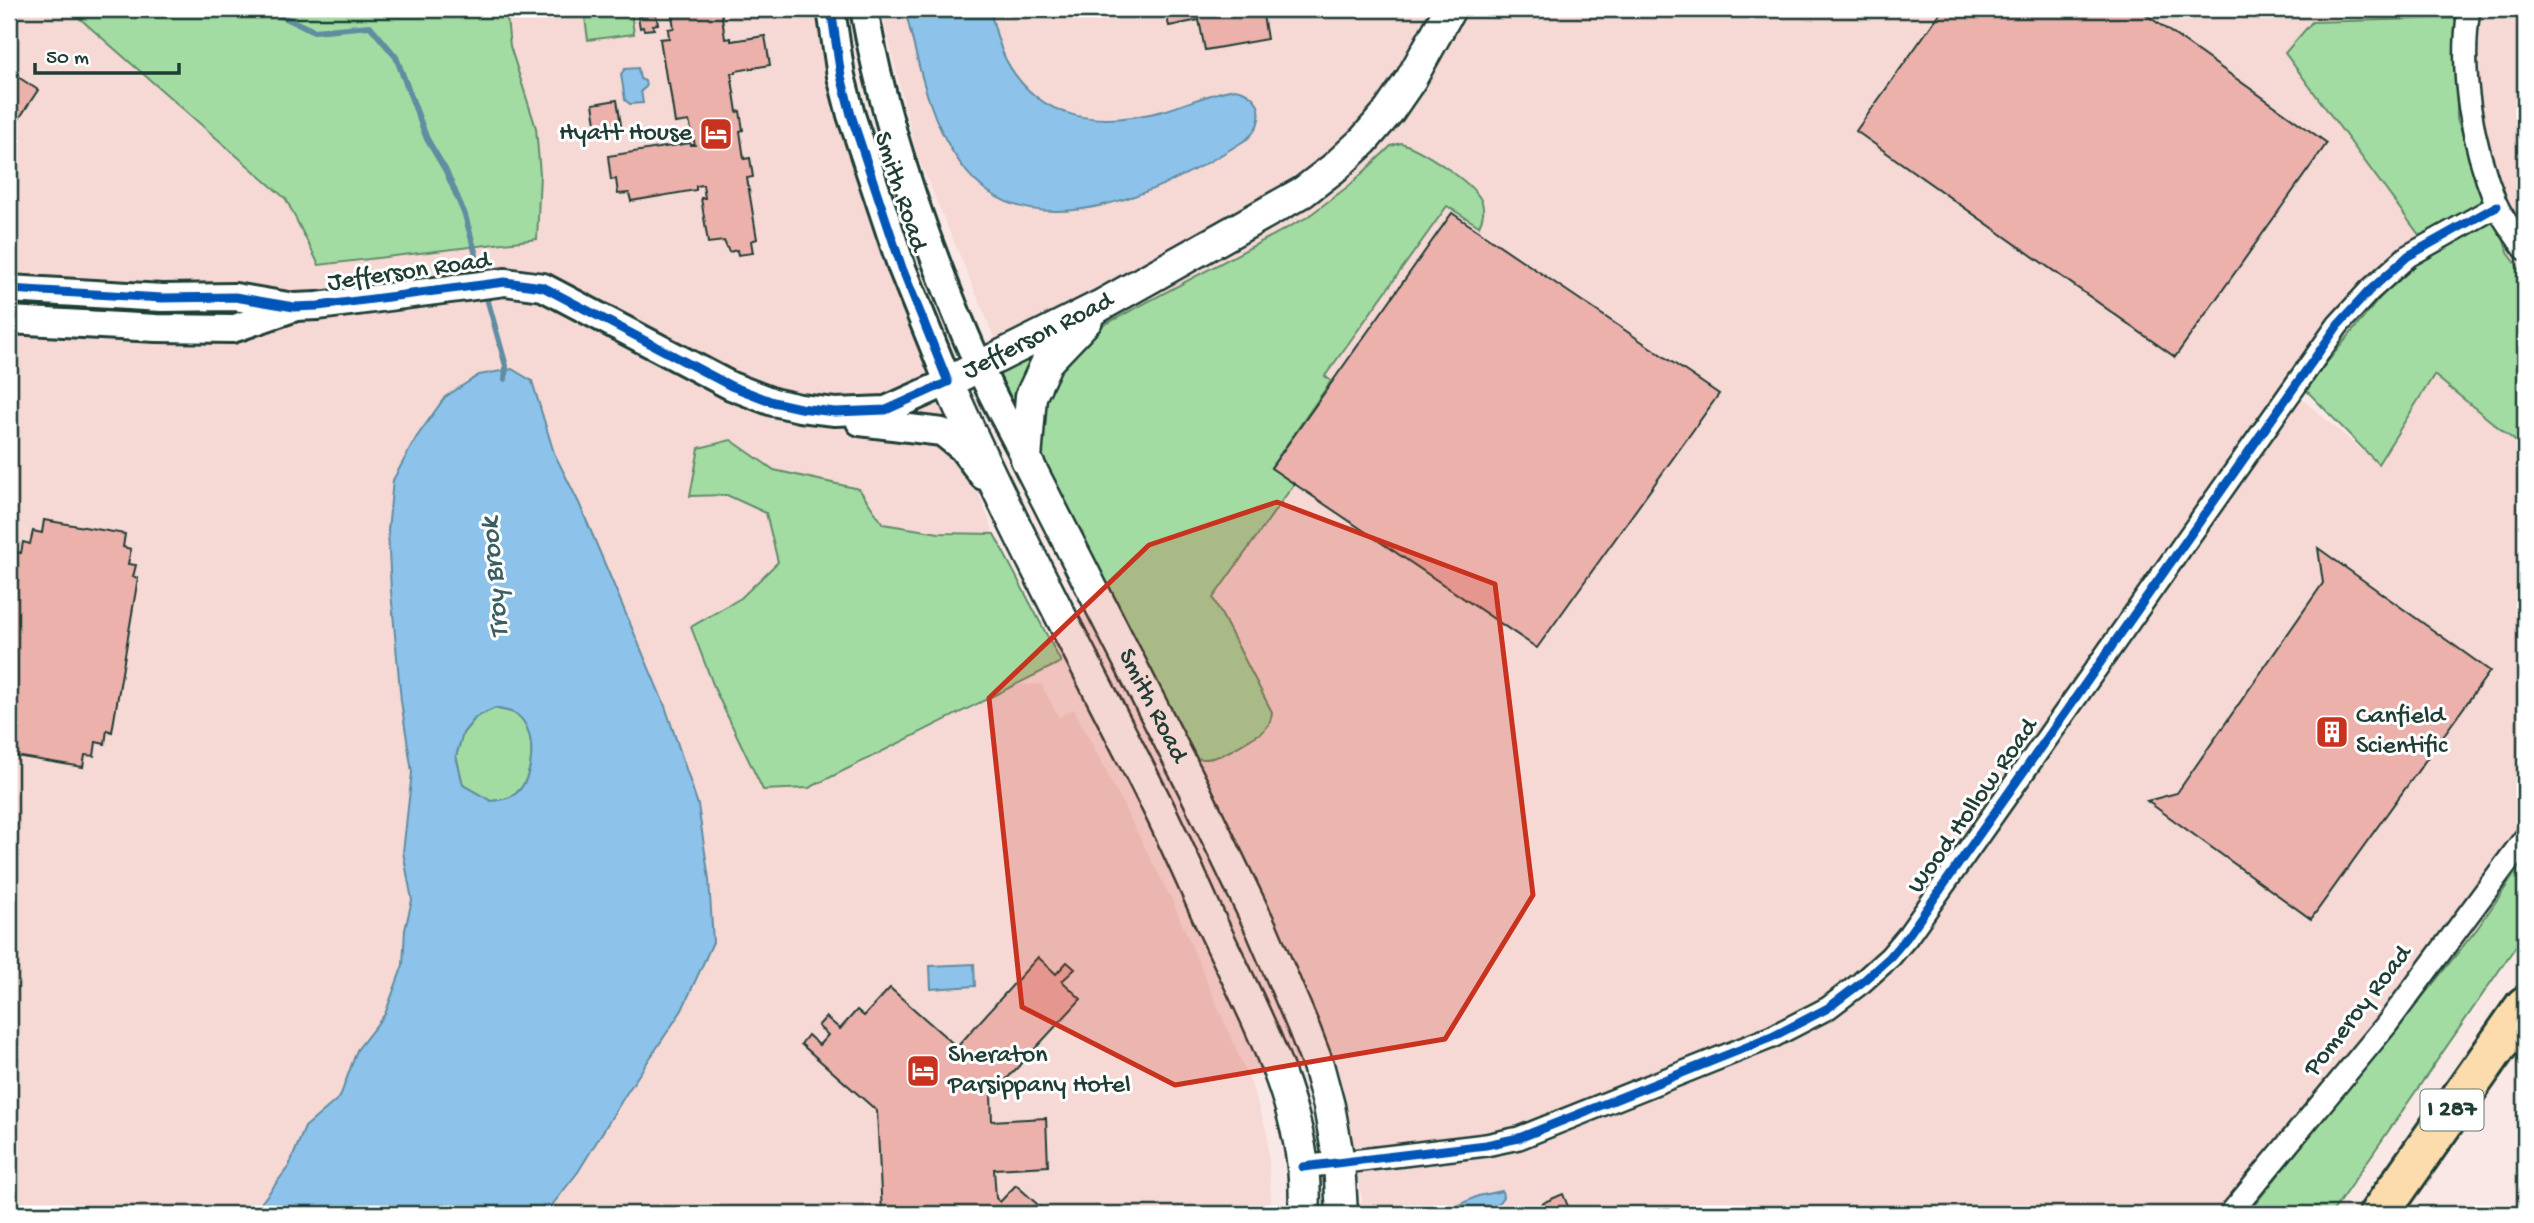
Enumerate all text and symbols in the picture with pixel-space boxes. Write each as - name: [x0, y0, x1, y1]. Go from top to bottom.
- scale bar: [35, 32, 178, 76]
- text: 50 m: [46, 47, 89, 72]
- hotel icon: Hyatt House: [697, 115, 735, 153]
- place label: Hyatt House: [559, 119, 693, 150]
- street label: Smith Road: [865, 128, 933, 257]
- street label: Jefferson Road: [326, 246, 494, 300]
- street label: Jefferson Road: [958, 285, 1121, 387]
- water label: Troy Brook: [474, 514, 518, 640]
- street label: Smith Road: [1110, 644, 1194, 770]
- place label: Canfield Scientific: [2356, 702, 2448, 763]
- street label: Wood Hollow Road: [1902, 712, 2047, 901]
- building icon: Canfield Scientific: [2313, 713, 2351, 751]
- street label: Pomeroy Road: [2297, 939, 2421, 1085]
- place label: Sheraton Parsippany Hotel: [947, 1041, 1131, 1102]
- hotel icon: Sheraton Parsippany Hotel: [904, 1052, 942, 1090]
- road number: I 287: [2420, 1090, 2484, 1130]

